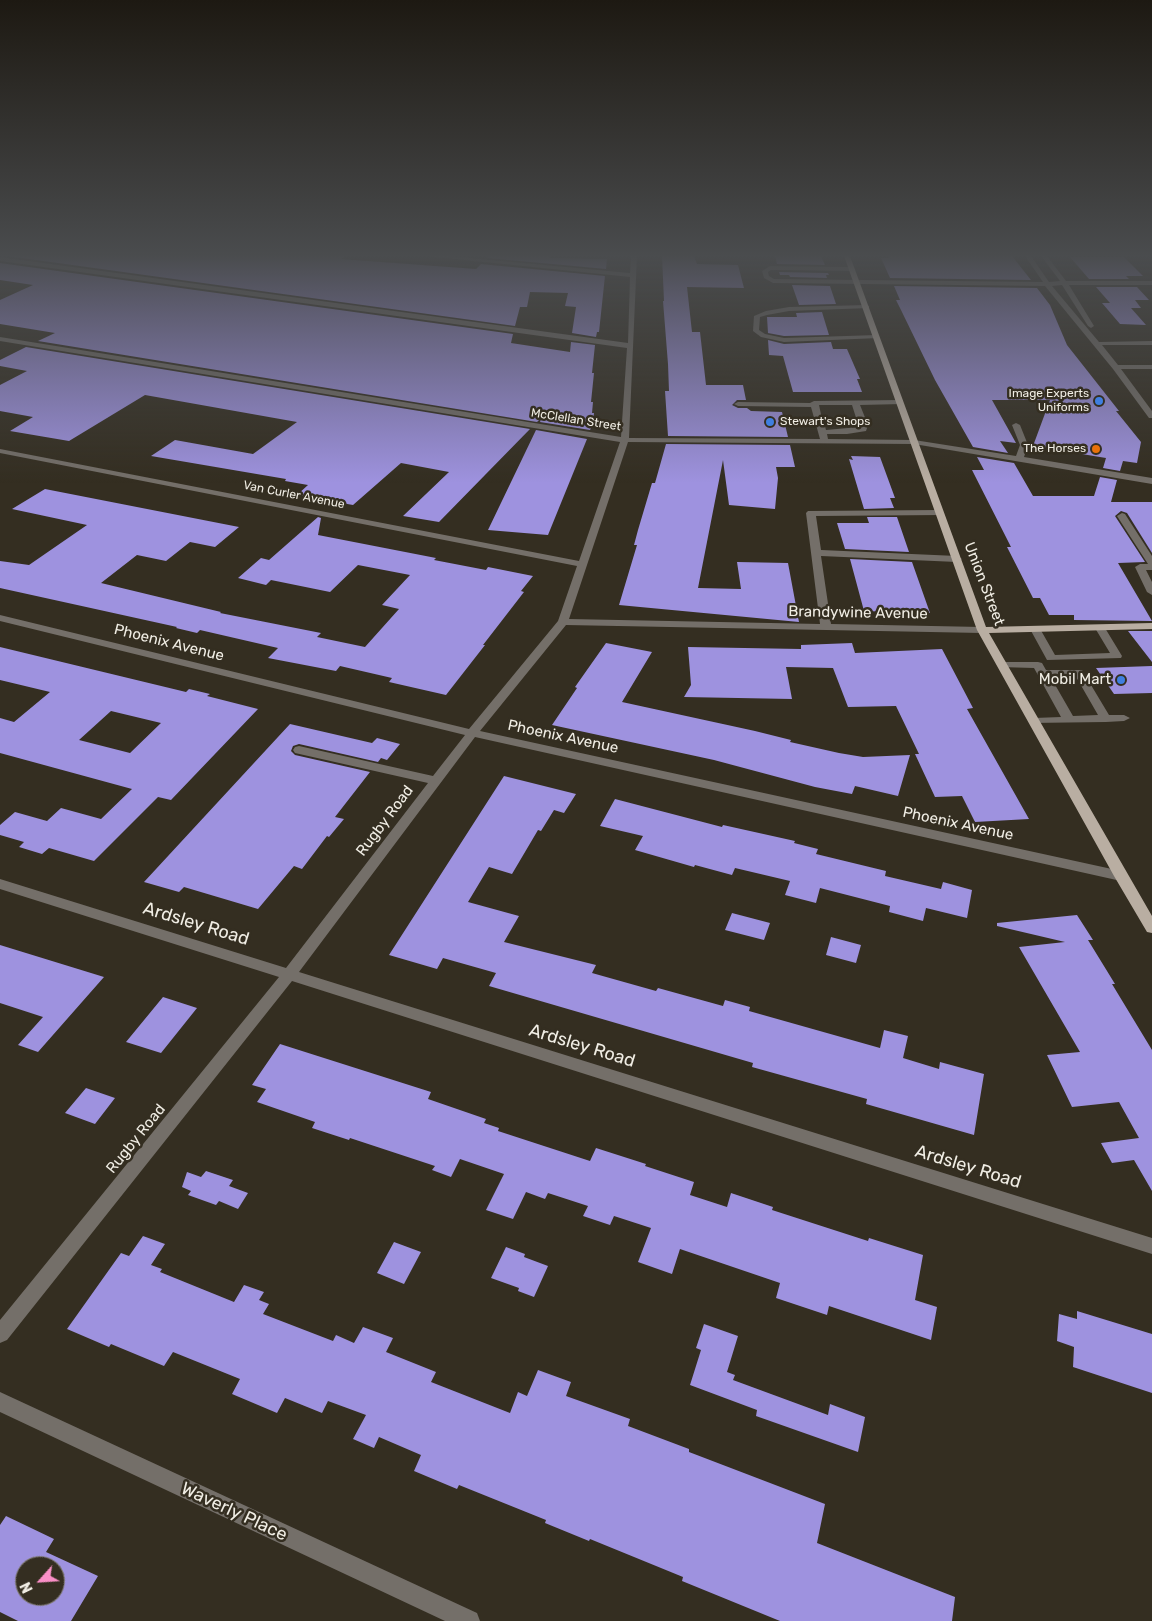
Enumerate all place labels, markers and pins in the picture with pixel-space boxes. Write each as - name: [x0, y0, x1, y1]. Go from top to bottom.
- place label: Image Experts Uniforms: [1009, 387, 1089, 415]
- marker: Image Experts Uniforms: [1093, 395, 1105, 407]
- place label: Stewart's Shops: [780, 415, 870, 429]
- marker: Stewart's Shops: [764, 416, 776, 428]
- place label: The Horses: [1023, 442, 1086, 456]
- marker: The Horses: [1090, 443, 1102, 455]
- place label: Mobil Mart: [1039, 671, 1111, 689]
- marker: Mobil Mart: [1115, 674, 1127, 686]

